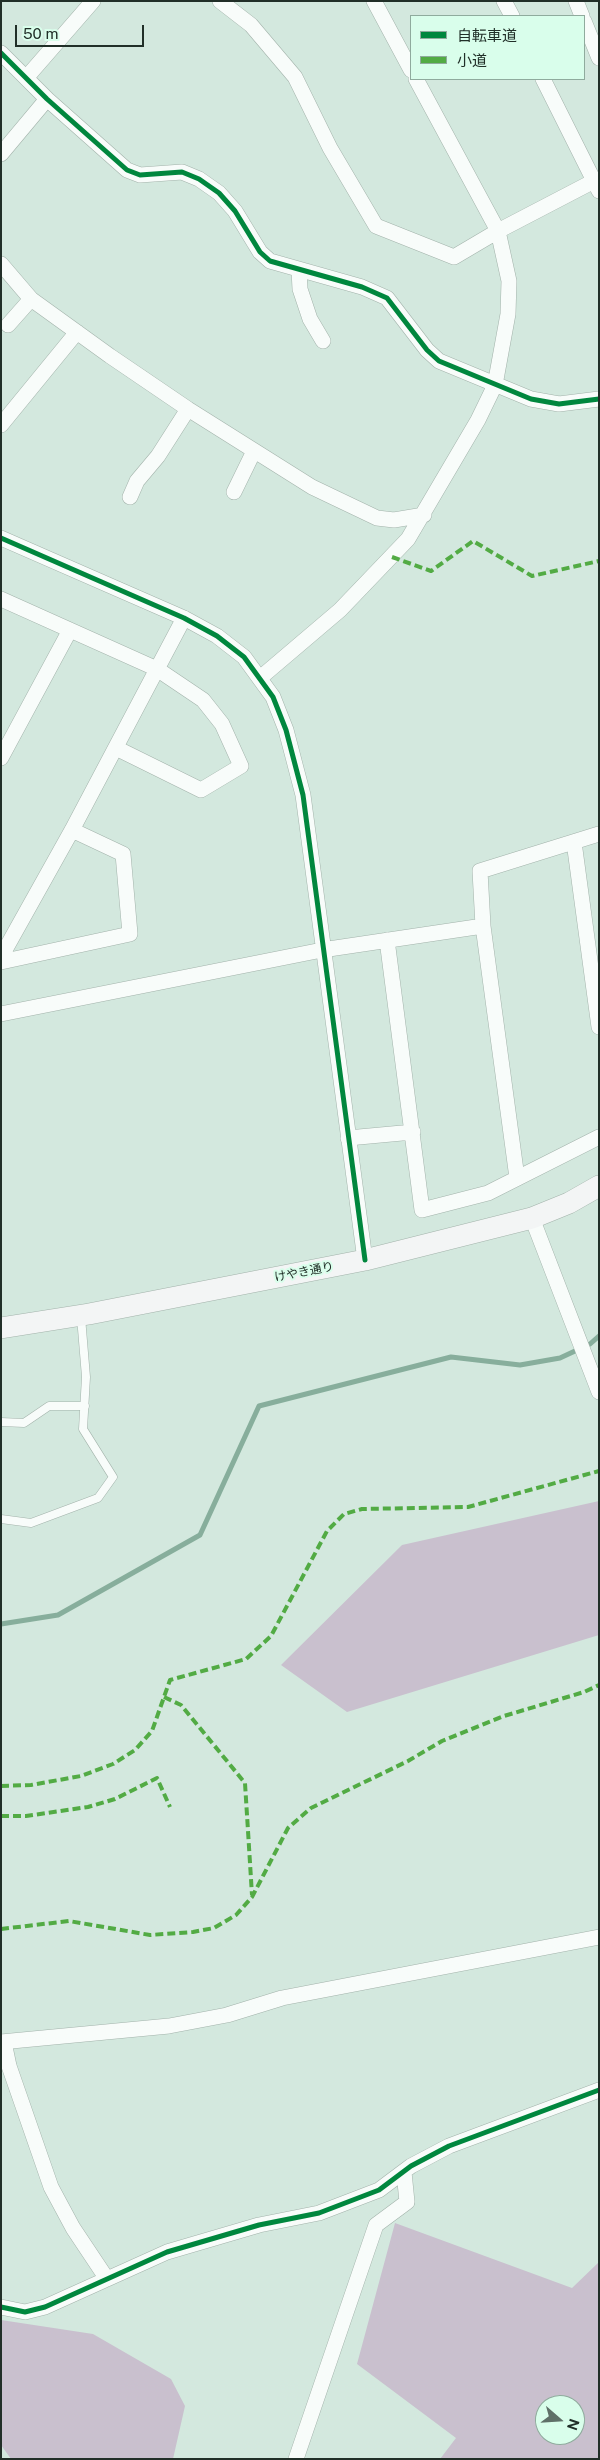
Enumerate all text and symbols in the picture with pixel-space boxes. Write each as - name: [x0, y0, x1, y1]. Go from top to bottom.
- scale bar: [18, 15, 146, 47]
- legend: [410, 15, 585, 80]
- text: 50 m: [23, 25, 58, 42]
- text: 自転車道: [457, 27, 517, 44]
- text: 小道: [457, 52, 487, 69]
- street label: けやき通り: [273, 1259, 335, 1285]
- north arrow: [535, 2395, 585, 2445]
- text: N: [564, 2417, 583, 2432]

